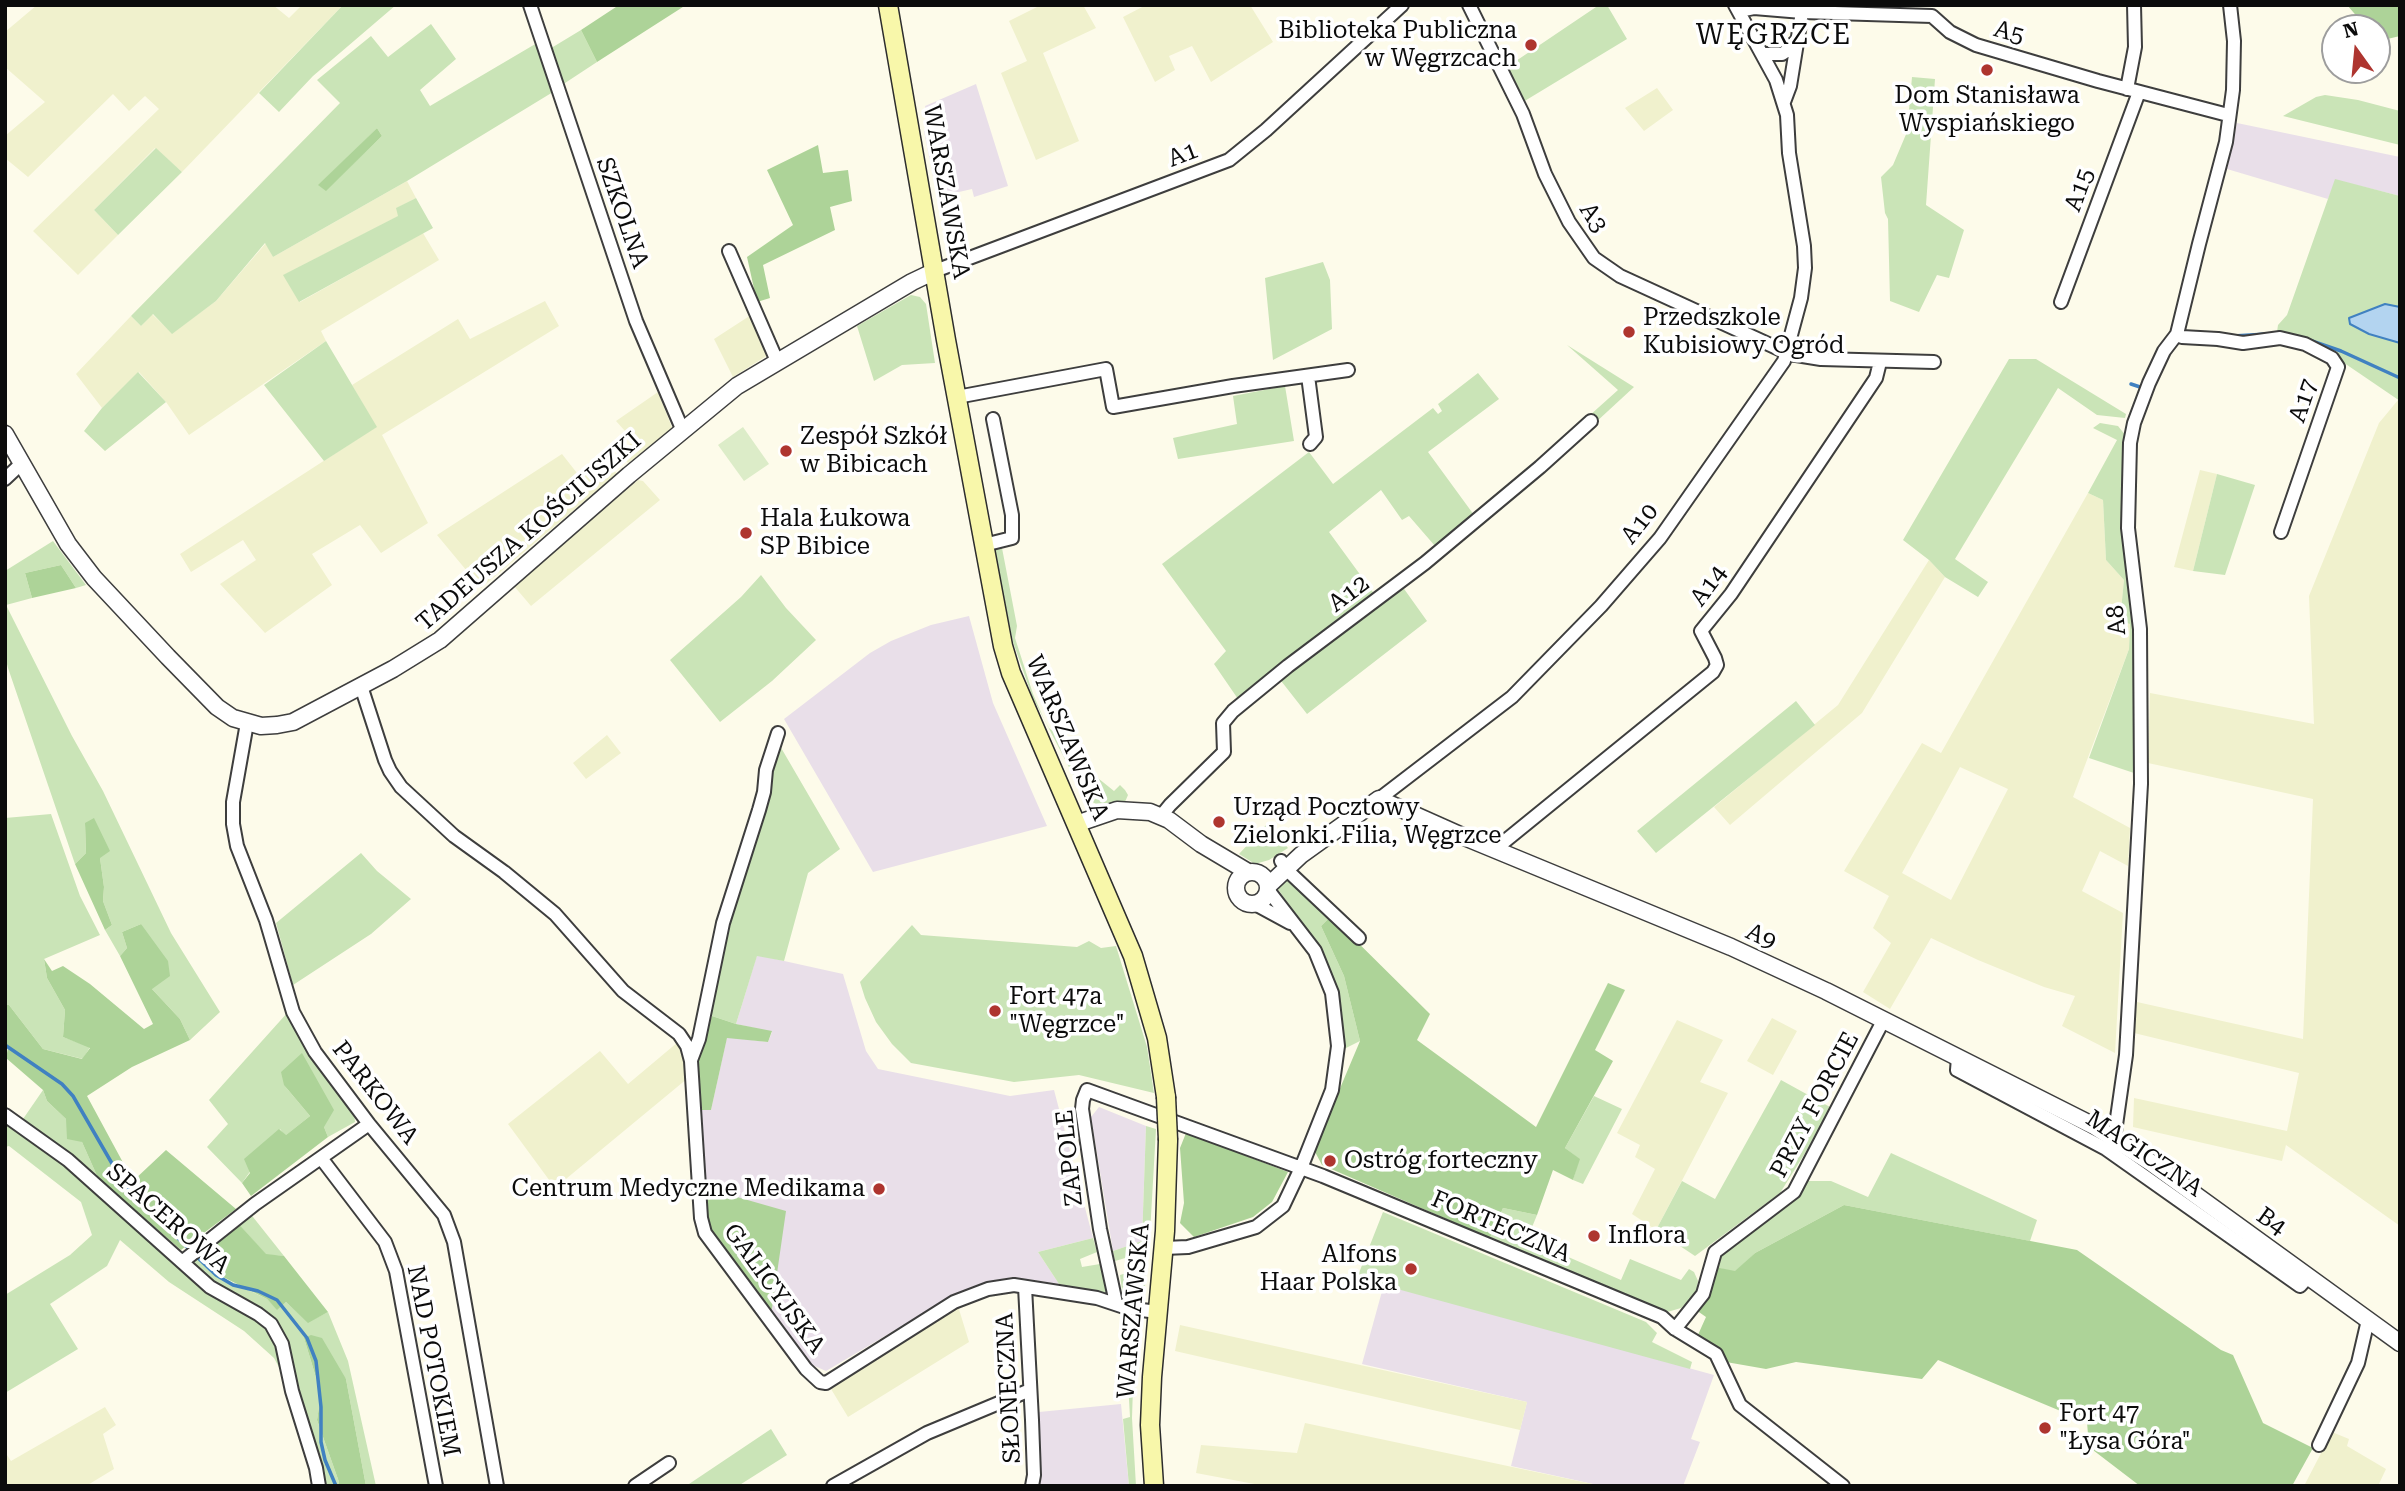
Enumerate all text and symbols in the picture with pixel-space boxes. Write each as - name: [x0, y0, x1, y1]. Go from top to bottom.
- north arrow: [2321, 14, 2391, 84]
- street label: A5: [1991, 15, 2027, 51]
- place label: Biblioteka Publiczna w Węgrzcach: [1278, 17, 1517, 73]
- text: N: [2341, 17, 2361, 43]
- district label: WĘGRZCE: [1697, 19, 1851, 53]
- marker: Biblioteka Publiczna w Węgrzcach: [1523, 37, 1539, 53]
- marker: Dom Stanisława Wyspiańskiego: [1979, 62, 1995, 78]
- place label: Dom Stanisława Wyspiańskiego: [1894, 82, 2080, 138]
- street label: WARSZAWSKA: [917, 103, 975, 281]
- street label: A1: [1164, 136, 1202, 174]
- street label: SZKOLNA: [590, 154, 654, 272]
- street label: A15: [2059, 165, 2101, 215]
- street label: A3: [1573, 198, 1613, 238]
- place label: Przedszkole Kubisiowy Ogród: [1643, 304, 1844, 360]
- marker: Przedszkole Kubisiowy Ogród: [1621, 324, 1637, 340]
- street label: A17: [2283, 376, 2325, 426]
- place label: Zespół Szkół w Bibicach: [800, 423, 947, 479]
- street label: TADEUSZA KOŚCIUSZKI: [411, 426, 647, 638]
- marker: Zespół Szkół w Bibicach: [778, 443, 794, 459]
- street label: A10: [1615, 498, 1665, 550]
- place label: Hala Łukowa SP Bibice: [760, 505, 910, 561]
- marker: Hala Łukowa SP Bibice: [738, 525, 754, 541]
- street label: A14: [1684, 560, 1734, 612]
- street label: A12: [1323, 569, 1375, 619]
- street label: A8: [2101, 604, 2133, 636]
- street label: WARSZAWSKA: [1019, 651, 1115, 825]
- place label: Urząd Pocztowy Zielonki. Filia, Węgrzce: [1233, 794, 1502, 850]
- marker: Urząd Pocztowy Zielonki. Filia, Węgrzce: [1211, 814, 1227, 830]
- street label: A9: [1741, 918, 1781, 956]
- place label: Fort 47a "Węgrzce": [1009, 983, 1124, 1039]
- marker: Fort 47a "Węgrzce": [987, 1003, 1003, 1019]
- street label: PRZY FORCIE: [1765, 1027, 1865, 1183]
- street label: PARKOWA: [326, 1036, 424, 1150]
- street label: MAGICZNA: [2080, 1104, 2208, 1204]
- street label: ZAPOLE: [1051, 1108, 1089, 1208]
- place label: Ostróg forteczny: [1344, 1147, 1538, 1175]
- marker: Ostróg forteczny: [1322, 1153, 1338, 1169]
- street label: SPACEROWA: [100, 1158, 236, 1280]
- place label: Centrum Medyczne Medikama: [512, 1175, 865, 1203]
- marker: Centrum Medyczne Medikama: [871, 1181, 887, 1197]
- street label: FORTECZNA: [1427, 1185, 1575, 1269]
- street label: B4: [2251, 1202, 2291, 1242]
- street label: GALICYJSKA: [717, 1218, 831, 1360]
- street label: WARSZAWSKA: [1112, 1222, 1156, 1400]
- place label: Inflora: [1608, 1222, 1686, 1250]
- marker: Inflora: [1586, 1228, 1602, 1244]
- place label: Alfons Haar Polska: [1260, 1241, 1397, 1297]
- marker: Alfons Haar Polska: [1403, 1261, 1419, 1277]
- street label: NAD POTOKIEM: [400, 1263, 466, 1459]
- street label: SŁONECZNA: [991, 1312, 1027, 1464]
- place label: Fort 47 "Łysa Góra": [2059, 1400, 2191, 1456]
- marker: Fort 47 "Łysa Góra": [2037, 1420, 2053, 1436]

